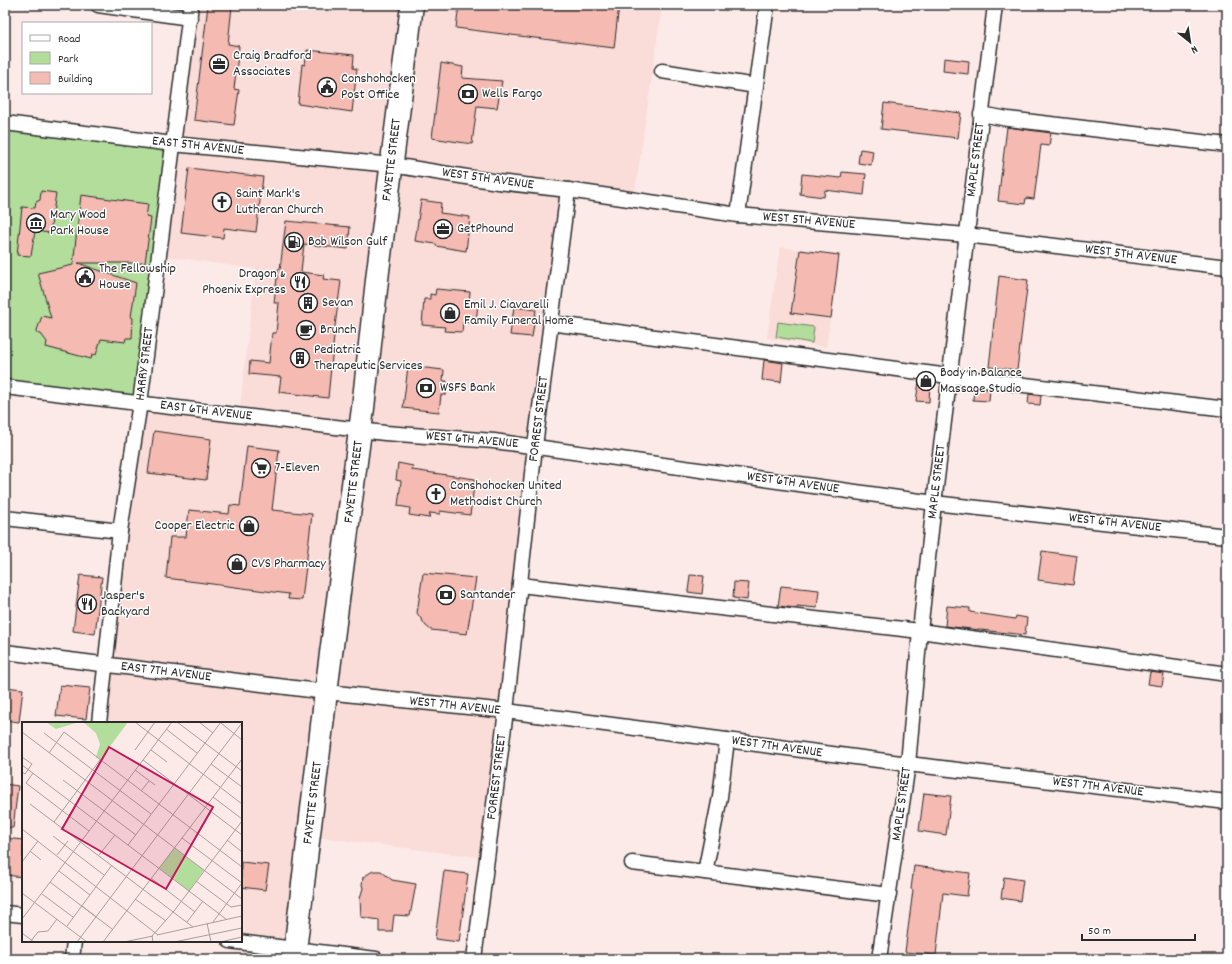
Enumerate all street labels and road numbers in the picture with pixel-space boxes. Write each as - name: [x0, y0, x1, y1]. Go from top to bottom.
- street label: FAYETTE STREET: [377, 117, 407, 202]
- street label: MAPLE STREET: [962, 121, 991, 198]
- street label: EAST 5TH AVENUE: [151, 131, 246, 161]
- street label: WEST 5TH AVENUE: [441, 163, 536, 195]
- street label: WEST 5TH AVENUE: [762, 207, 857, 235]
- street label: WEST 5TH AVENUE: [1084, 239, 1179, 271]
- street label: HARRY STREET: [131, 326, 159, 402]
- street label: FORREST STREET: [524, 375, 554, 463]
- street label: EAST 6TH AVENUE: [159, 395, 254, 427]
- street label: WEST 6TH AVENUE: [425, 426, 520, 454]
- street label: FAYETTE STREET: [339, 439, 369, 524]
- street label: MAPLE STREET: [923, 443, 952, 520]
- street label: WEST 6TH AVENUE: [746, 467, 841, 499]
- street label: WEST 6TH AVENUE: [1068, 508, 1163, 538]
- street label: EAST 7TH AVENUE: [120, 657, 213, 688]
- street label: WEST 7TH AVENUE: [408, 691, 502, 721]
- street label: WEST 7TH AVENUE: [730, 731, 824, 763]
- street label: FORREST STREET: [482, 733, 512, 821]
- street label: FAYETTE STREET: [298, 760, 328, 845]
- street label: MAPLE STREET: [887, 765, 917, 842]
- street label: WEST 7TH AVENUE: [1051, 772, 1145, 803]

